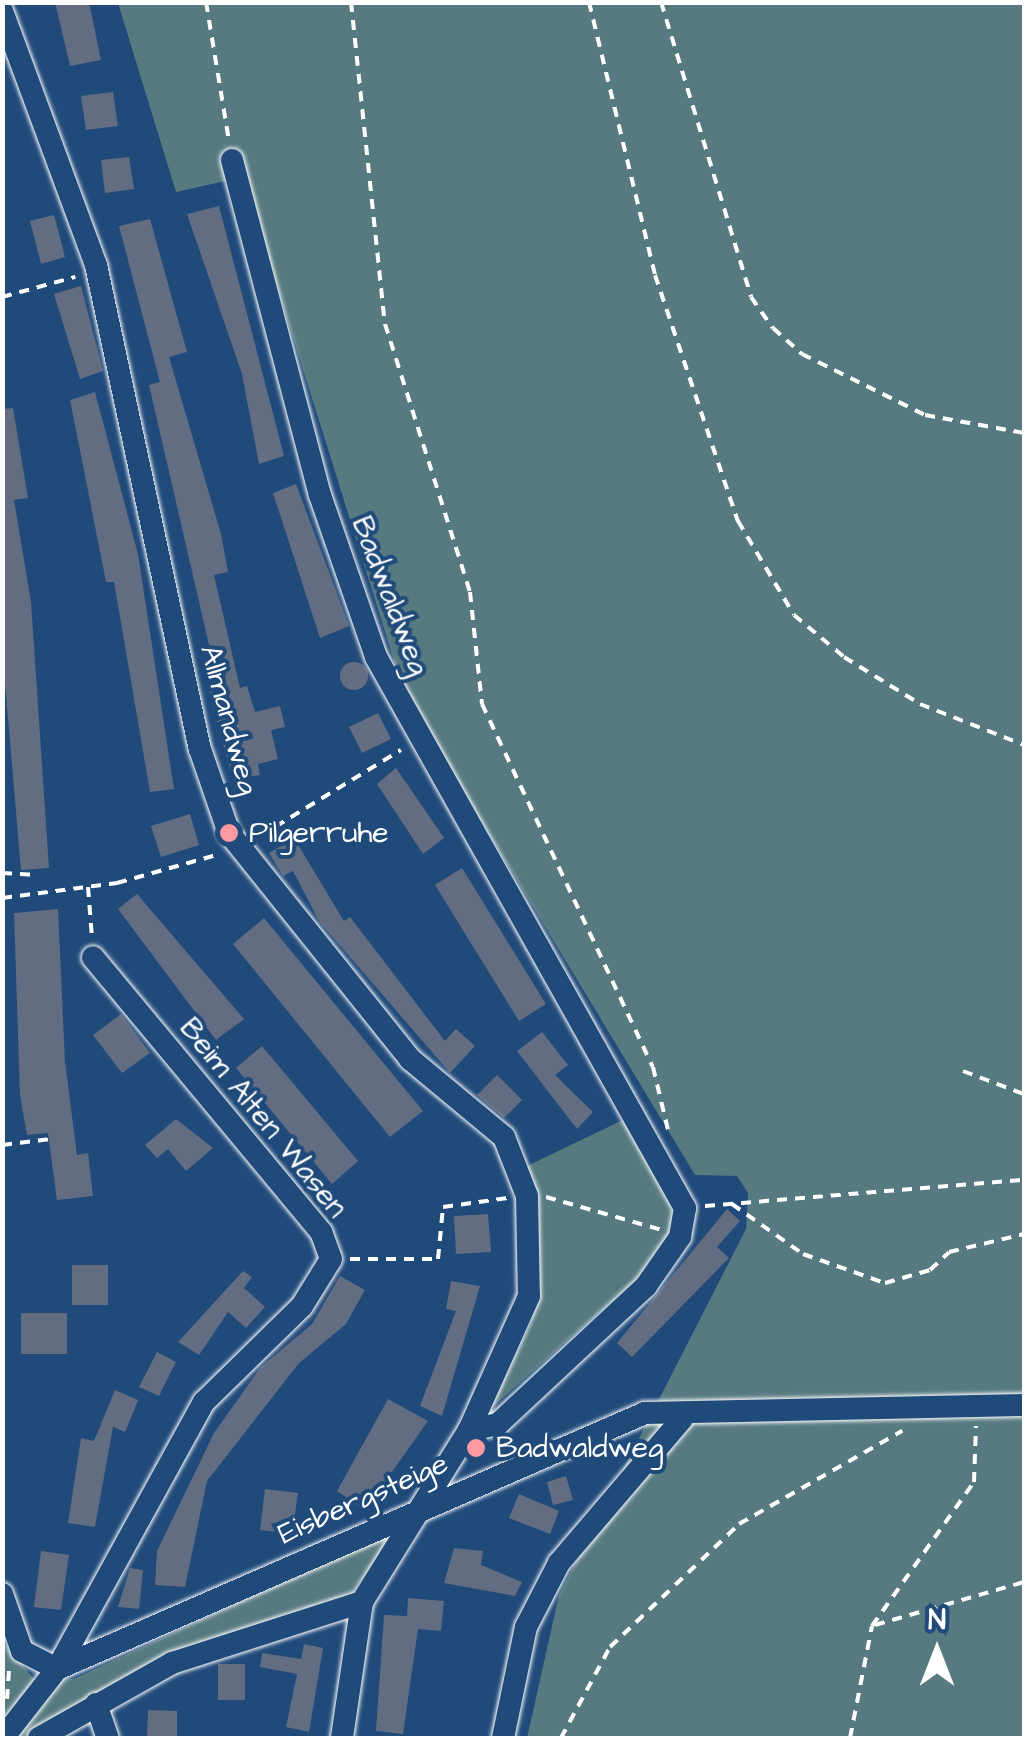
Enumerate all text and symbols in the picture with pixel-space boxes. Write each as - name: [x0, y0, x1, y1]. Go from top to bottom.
- street label: Badwaldweg: [343, 511, 437, 681]
- street label: Allmandweg: [192, 641, 266, 799]
- place label: Pilgerruhe: [249, 815, 389, 851]
- marker: Pilgerruhe: [218, 822, 240, 844]
- street label: Beim Alten Wasen: [171, 1011, 355, 1225]
- place label: Badwaldweg: [496, 1430, 664, 1466]
- marker: Badwaldweg: [465, 1437, 487, 1459]
- street label: Eisbergsteige: [272, 1446, 454, 1552]
- north arrow: [887, 1601, 987, 1701]
- text: N: [928, 1601, 946, 1640]

